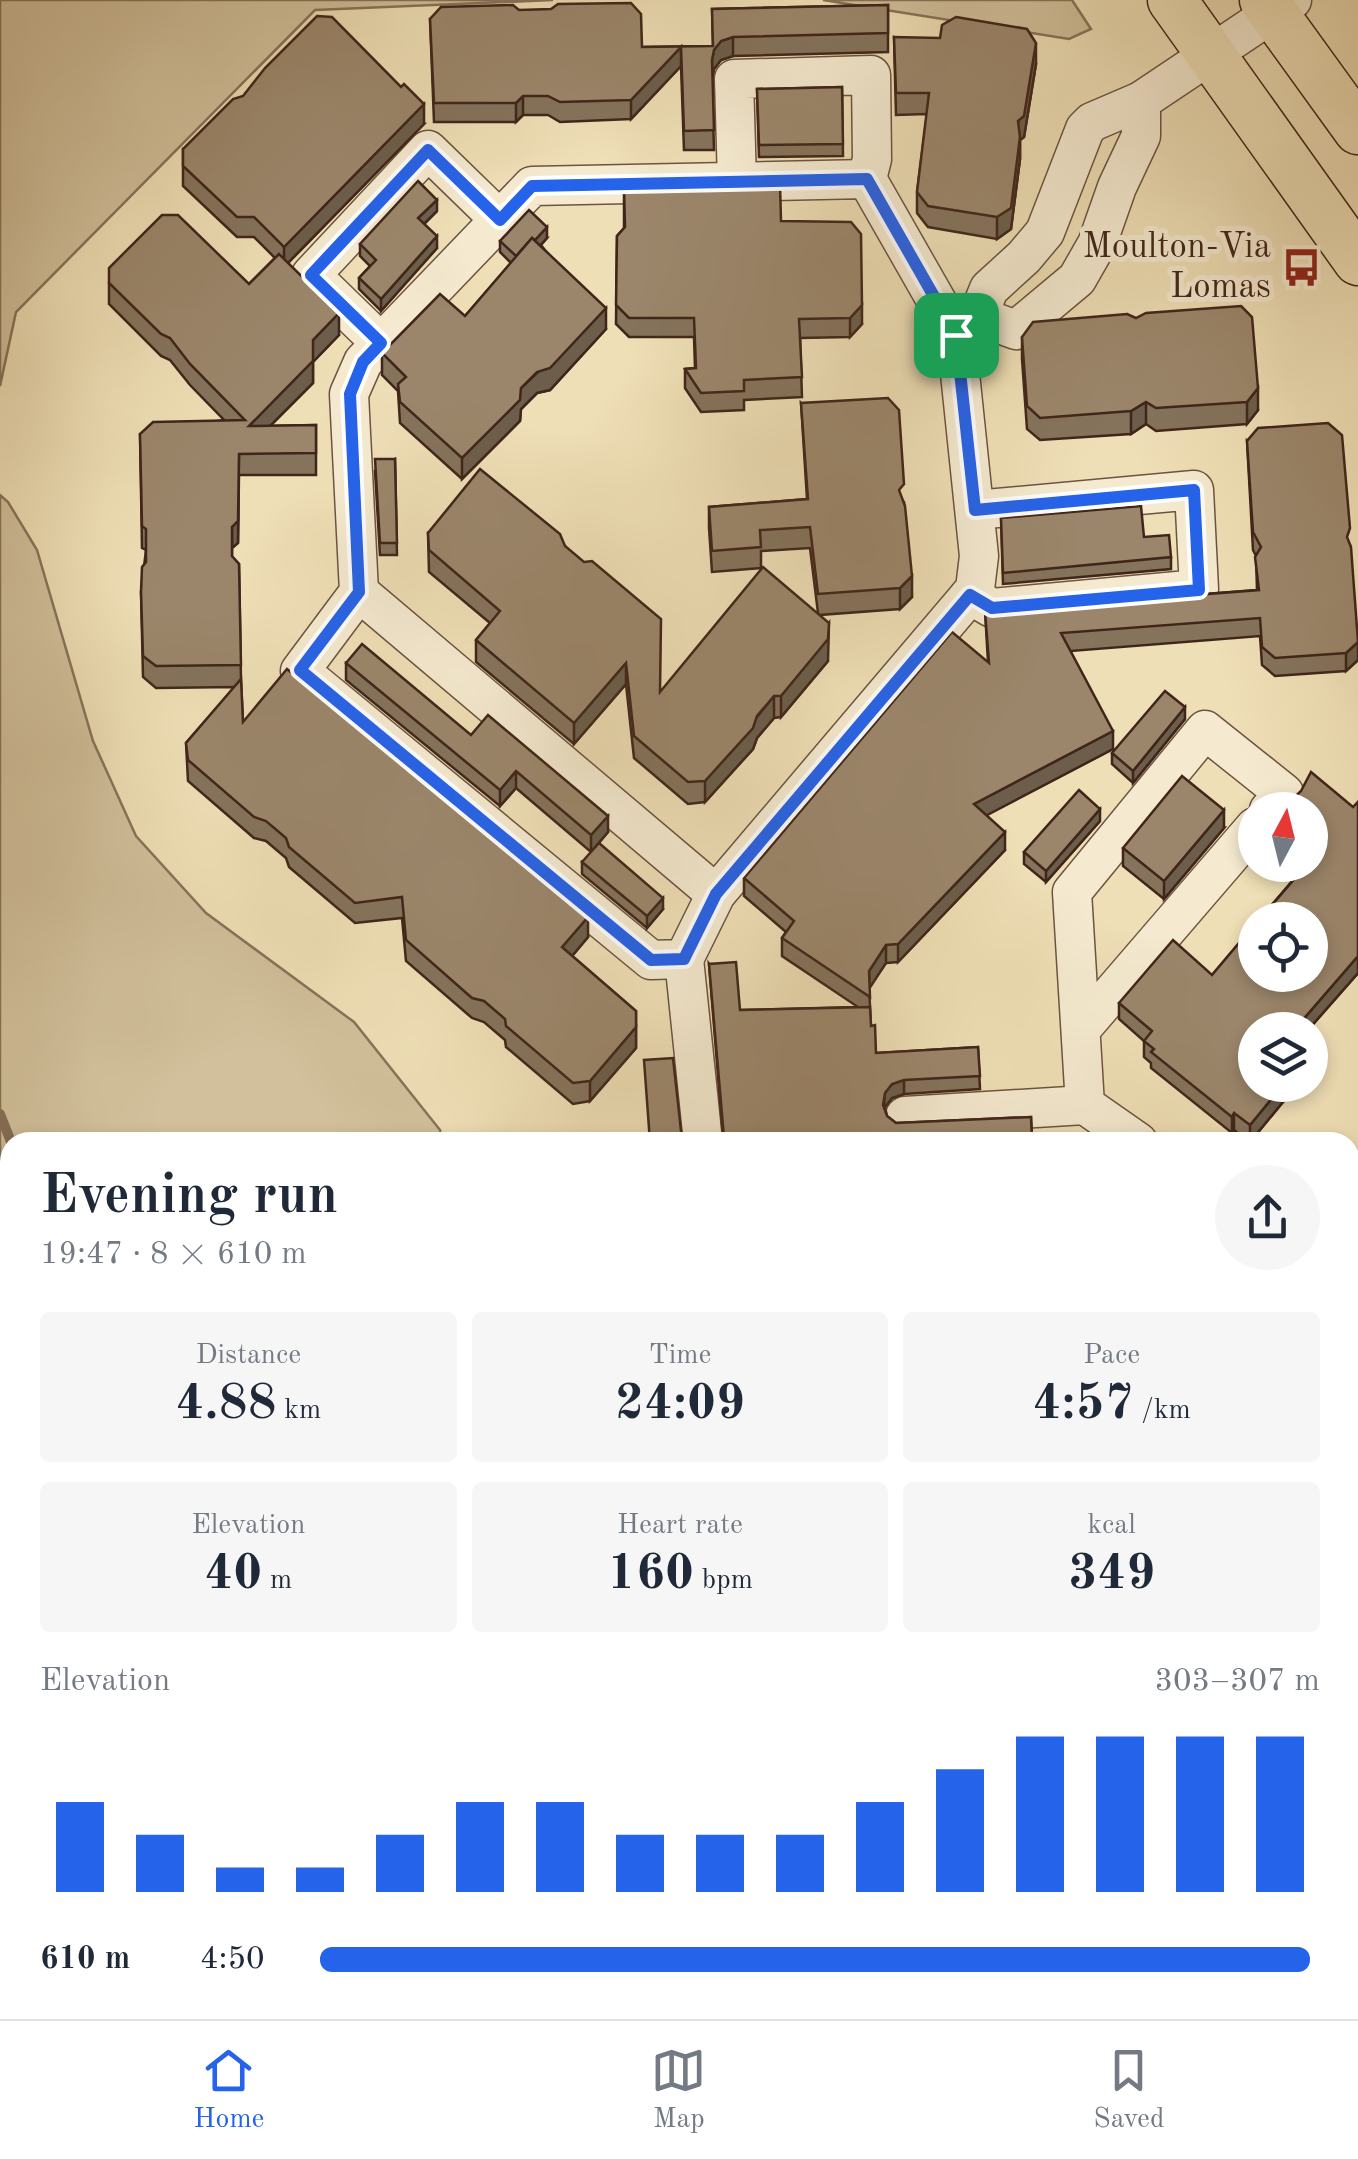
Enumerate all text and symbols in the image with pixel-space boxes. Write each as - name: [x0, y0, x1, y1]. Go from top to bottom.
- place label: Moulton-Via Lomas: [1082, 230, 1271, 305]
- bus stop icon: Moulton-Via Lomas: [1280, 246, 1322, 288]
- pin: [914, 293, 999, 378]
- icon: arrive: [929, 308, 984, 363]
- north arrow: [1238, 792, 1328, 882]
- map controls: [1238, 792, 1328, 1102]
- button: locate: [1238, 902, 1328, 992]
- button: layers: [1238, 1012, 1328, 1102]
- button: share: [1215, 1165, 1320, 1270]
- text: Evening run: [40, 1170, 338, 1225]
- text: 19:47 · 8 × 610 m: [40, 1239, 307, 1271]
- text: Distance: [196, 1342, 301, 1370]
- text: Time: [649, 1342, 711, 1370]
- text: Pace: [1083, 1342, 1140, 1370]
- text: 4.88: [176, 1380, 277, 1430]
- text: 24:09: [615, 1380, 745, 1430]
- text: 4:57: [1033, 1380, 1134, 1430]
- text: km: [277, 1397, 321, 1425]
- text: /km: [1134, 1397, 1191, 1425]
- text: Elevation: [191, 1512, 305, 1540]
- text: Heart rate: [617, 1512, 743, 1540]
- text: kcal: [1088, 1512, 1136, 1540]
- text: 40: [204, 1550, 262, 1600]
- text: 160: [607, 1550, 694, 1600]
- text: 349: [1068, 1550, 1155, 1600]
- text: m: [262, 1567, 292, 1595]
- text: bpm: [694, 1567, 753, 1595]
- text: Elevation: [40, 1666, 170, 1698]
- text: 303–307 m: [1154, 1666, 1320, 1698]
- text: 610 m: [40, 1944, 130, 1976]
- text: 4:50: [200, 1944, 265, 1976]
- tab: Home: [193, 2043, 265, 2138]
- tab: Map: [651, 2043, 706, 2138]
- tab: Saved: [1093, 2043, 1165, 2138]

